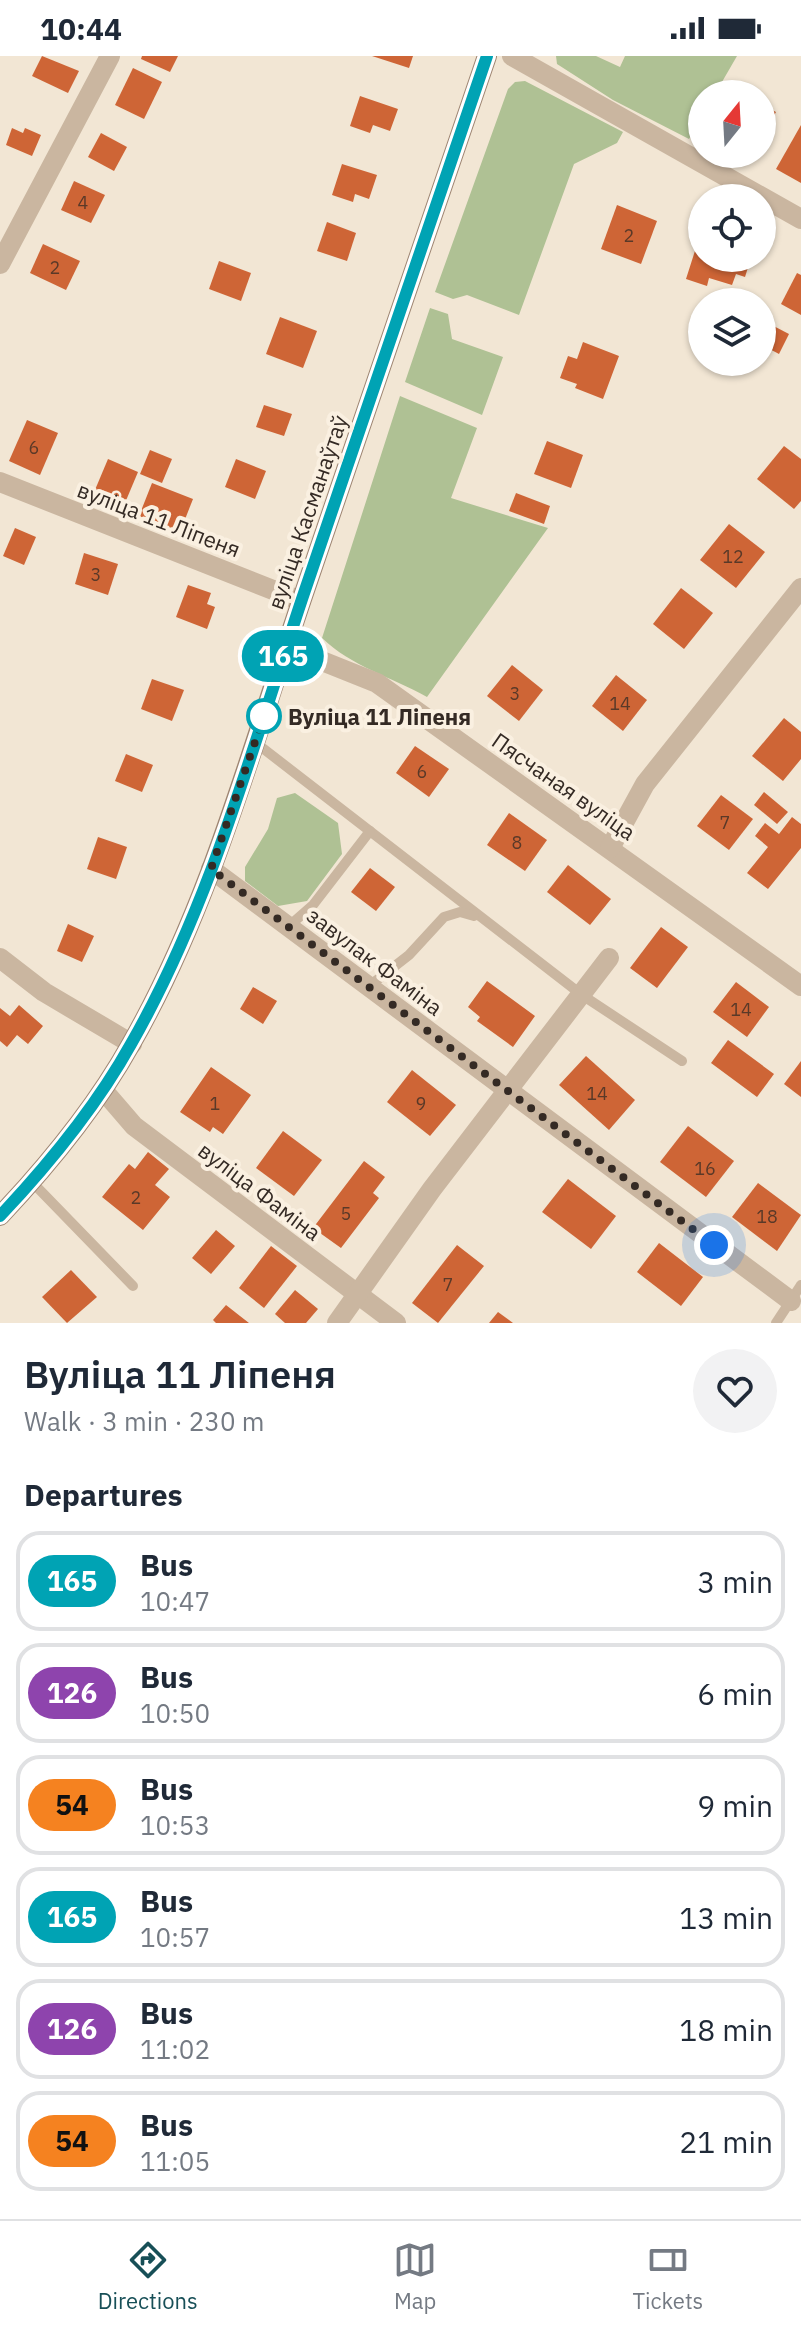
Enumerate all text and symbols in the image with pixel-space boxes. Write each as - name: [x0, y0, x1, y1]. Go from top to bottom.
- text: 10:44: [40, 9, 122, 48]
- north arrow: [688, 80, 776, 168]
- map controls: [688, 80, 776, 376]
- button: locate: [688, 184, 776, 272]
- house number: 4: [78, 191, 89, 214]
- house number: 2: [624, 224, 634, 247]
- house number: 2: [50, 256, 60, 279]
- button: layers: [688, 288, 776, 376]
- street label: вуліца Касманаўтаў: [260, 411, 354, 613]
- house number: 6: [29, 436, 39, 459]
- street label: вуліца 11 Ліпеня: [73, 475, 245, 563]
- house number: 12: [722, 545, 744, 568]
- house number: 3: [91, 563, 101, 586]
- line badge: 165: [237, 630, 329, 682]
- text: 165: [258, 637, 308, 674]
- house number: 3: [510, 682, 520, 705]
- house number: 14: [609, 692, 631, 715]
- marker: Вуліца 11 Ліпеня: [247, 699, 281, 733]
- place label: Вуліца 11 Ліпеня: [288, 702, 471, 731]
- street label: Пясчаная вуліца: [486, 726, 642, 846]
- house number: 6: [417, 760, 427, 783]
- house number: 7: [720, 811, 730, 834]
- house number: 8: [512, 831, 522, 854]
- street label: завулак Фаміна: [301, 900, 449, 1022]
- house number: 14: [730, 998, 752, 1021]
- house number: 14: [586, 1082, 608, 1105]
- house number: 1: [210, 1092, 220, 1115]
- house number: 9: [416, 1092, 426, 1115]
- street label: вуліца Фаміна: [193, 1135, 327, 1247]
- house number: 16: [694, 1157, 716, 1180]
- house number: 2: [131, 1186, 141, 1209]
- house number: 5: [341, 1202, 351, 1225]
- house number: 18: [756, 1205, 778, 1228]
- your location: [694, 1225, 734, 1265]
- house number: 7: [443, 1273, 453, 1296]
- text: Вуліца 11 Ліпеня: [24, 1349, 336, 1398]
- button: heart: [693, 1349, 777, 1433]
- text: Walk · 3 min · 230 m: [24, 1404, 264, 1438]
- text: Departures: [24, 1475, 183, 1514]
- text: Bus: [140, 1545, 193, 1584]
- text: 165: [47, 1562, 97, 1599]
- text: 3 min: [697, 1562, 773, 1601]
- text: 10:47: [140, 1584, 210, 1618]
- text: Bus: [140, 1657, 193, 1696]
- text: 126: [47, 1674, 97, 1711]
- text: 6 min: [697, 1674, 773, 1713]
- text: 10:50: [140, 1696, 210, 1730]
- text: Bus: [140, 1769, 193, 1808]
- text: 54: [55, 1786, 89, 1823]
- text: 9 min: [697, 1786, 773, 1825]
- text: 10:53: [140, 1808, 210, 1842]
- text: Bus: [140, 1881, 193, 1920]
- text: 165: [47, 1898, 97, 1935]
- text: 13 min: [679, 1898, 773, 1937]
- text: 10:57: [140, 1920, 210, 1954]
- text: Bus: [140, 1993, 193, 2032]
- text: 126: [47, 2010, 97, 2047]
- text: 18 min: [679, 2010, 773, 2049]
- text: 11:02: [140, 2032, 210, 2066]
- text: Bus: [140, 2105, 193, 2144]
- text: 54: [55, 2122, 89, 2159]
- text: 21 min: [679, 2122, 773, 2161]
- text: 11:05: [140, 2144, 210, 2178]
- tab: Directions: [98, 2238, 198, 2315]
- tab: Map: [393, 2238, 437, 2315]
- tab: Tickets: [632, 2238, 703, 2315]

